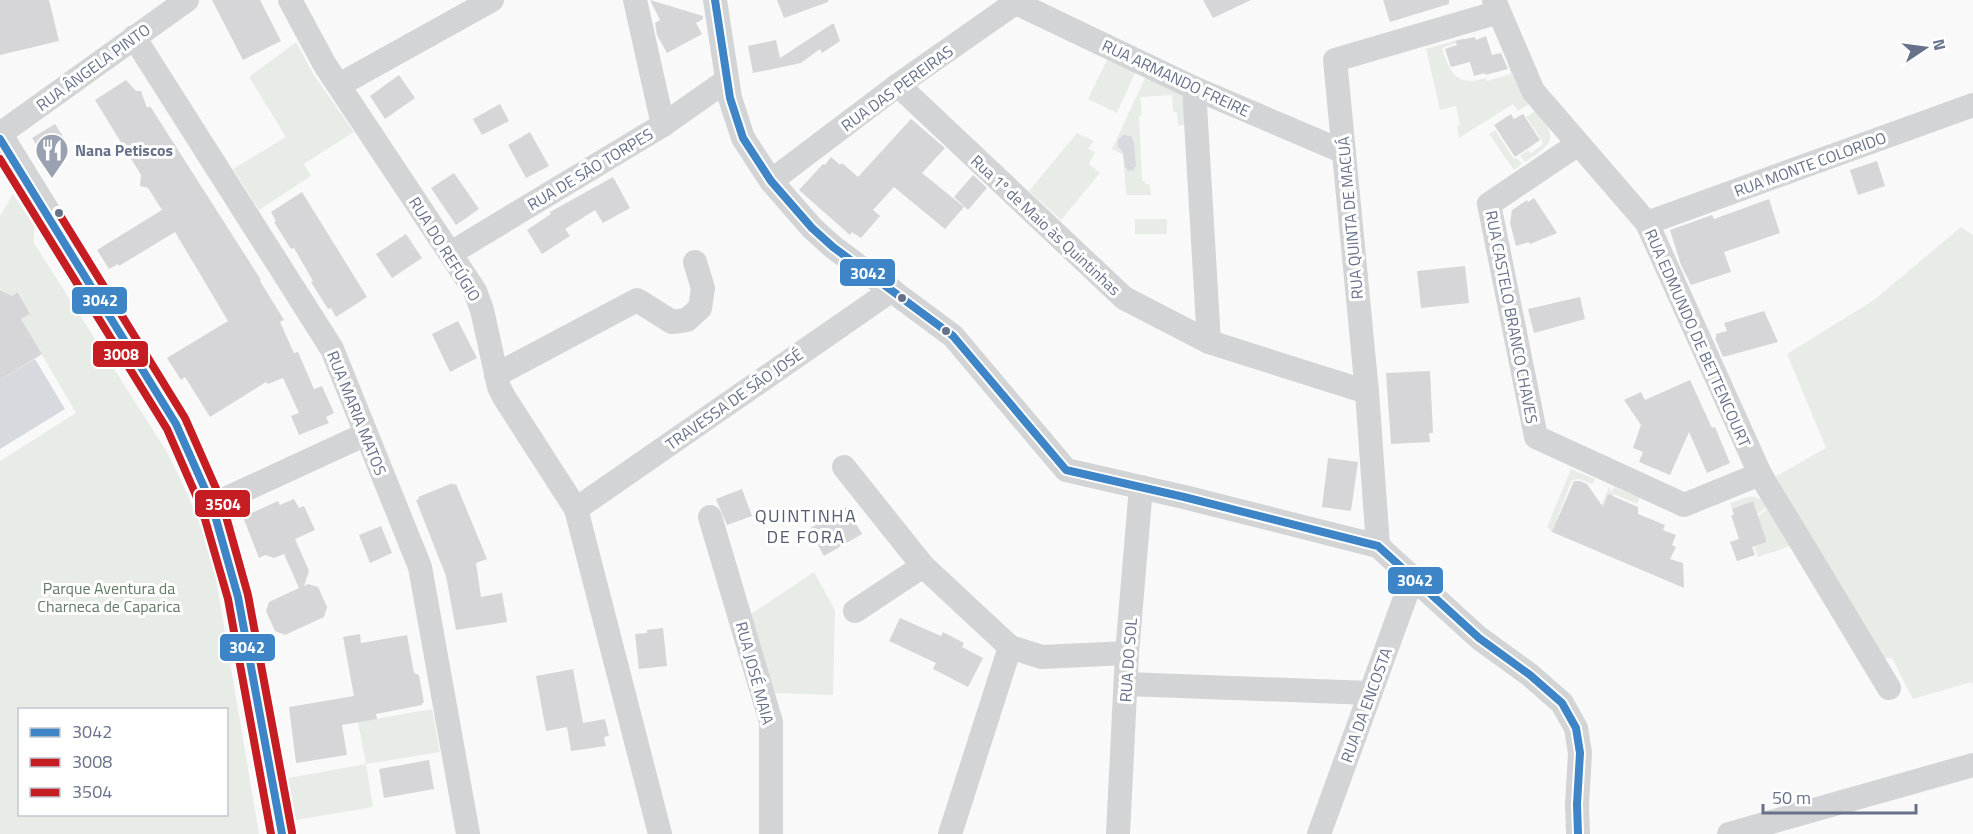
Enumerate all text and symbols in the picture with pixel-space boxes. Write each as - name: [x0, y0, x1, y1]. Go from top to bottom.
- street label: RUA ÂNGELA PINTO: [31, 17, 155, 117]
- north arrow: [1895, 18, 1955, 78]
- street label: RUA ARMANDO FREIRE: [1098, 33, 1254, 123]
- text: N: [1927, 37, 1953, 53]
- street label: RUA DAS PEREIRAS: [836, 39, 958, 137]
- street label: RUA DE SÃO TORPES: [522, 122, 658, 216]
- street label: RUA MONTE COLORIDO: [1731, 125, 1889, 203]
- restaurant icon: Nana Petiscos: [34, 132, 70, 179]
- street label: RUA QUINTA DE MACUÁ: [1331, 135, 1369, 300]
- place label: Nana Petiscos: [75, 138, 173, 162]
- street label: Rua 1º de Maio às Quintinhas: [966, 149, 1126, 301]
- street label: RUA DO REFÚGIO: [403, 192, 487, 306]
- unlabelled marker: [53, 207, 65, 219]
- street label: RUA CASTELO BRANCO CHAVES: [1480, 208, 1544, 426]
- street label: RUA EDMUNDO DE BETTENCOURT: [1639, 225, 1757, 451]
- line badge: 3042: [839, 258, 896, 287]
- text: 3042: [850, 261, 886, 285]
- line badge: 3042: [71, 286, 128, 315]
- text: 3042: [82, 288, 118, 312]
- unlabelled marker: [896, 292, 908, 304]
- unlabelled marker: [940, 325, 952, 337]
- line badge: 3008: [92, 340, 149, 368]
- text: 3008: [103, 342, 139, 366]
- street label: TRAVESSA DE SÃO JOSÉ: [660, 342, 808, 456]
- street label: RUA MARIA MATOS: [321, 347, 393, 479]
- line badge: 3504: [194, 489, 251, 518]
- text: 3504: [205, 492, 241, 516]
- district label: QUINTINHA DE FORA: [755, 502, 857, 550]
- line badge: 3042: [1387, 566, 1444, 595]
- text: 3042: [1397, 568, 1433, 592]
- park label: Parque Aventura da Charneca de Caparica: [37, 576, 181, 618]
- street label: RUA DO SOL: [1113, 617, 1143, 703]
- street label: RUA JOSÉ MAIA: [730, 619, 780, 728]
- line badge: 3042: [219, 633, 276, 662]
- text: 3042: [229, 635, 265, 659]
- street label: RUA DA ENCOSTA: [1334, 644, 1398, 766]
- legend: [18, 708, 228, 816]
- text: 3042: [72, 718, 112, 745]
- text: 3008: [72, 748, 112, 775]
- scale bar: [1763, 777, 1916, 815]
- text: 3504: [72, 778, 112, 805]
- text: 50 m: [1772, 784, 1811, 811]

